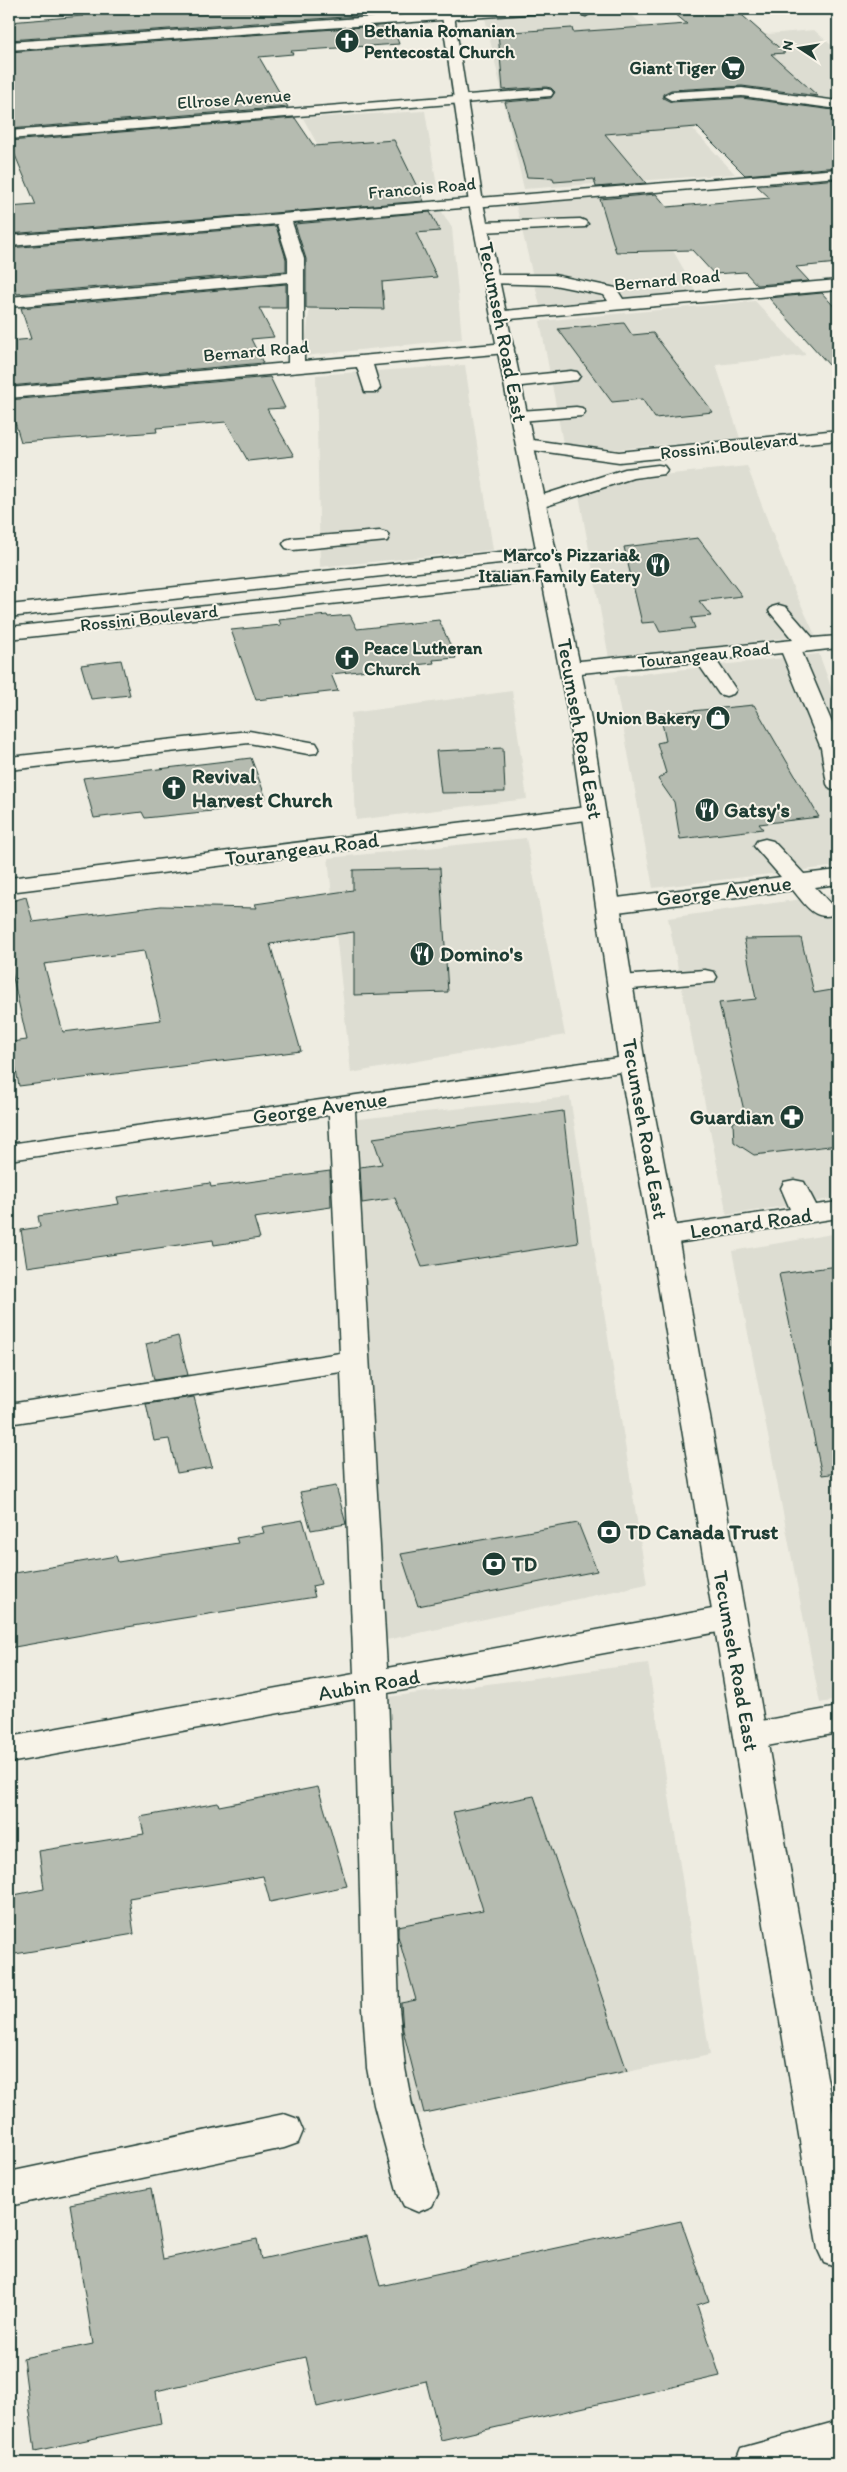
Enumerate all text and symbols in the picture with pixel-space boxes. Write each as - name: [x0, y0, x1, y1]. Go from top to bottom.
- place label: Bethania Romanian Pentecostal Church: [364, 20, 516, 63]
- north arrow: [774, 22, 824, 72]
- church icon: Bethania Romanian Pentecostal Church: [334, 28, 360, 54]
- text: N: [778, 39, 797, 52]
- supermarket icon: Giant Tiger: [720, 55, 746, 81]
- place label: Giant Tiger: [630, 57, 717, 79]
- street label: Ellrose Avenue: [176, 84, 292, 114]
- street label: Francois Road: [367, 172, 477, 204]
- street label: Tecumseh Road East: [474, 240, 533, 424]
- street label: Bernard Road: [613, 264, 721, 296]
- street label: Bernard Road: [202, 335, 310, 367]
- street label: Rossini Boulevard: [659, 428, 799, 464]
- place label: Marco's Pizzaria& Italian Family Eatery: [479, 544, 640, 587]
- restaurant icon: Marco's Pizzaria& Italian Family Eatery: [645, 552, 671, 578]
- street label: Rossini Boulevard: [79, 600, 219, 636]
- place label: Peace Lutheran Church: [364, 637, 483, 680]
- street label: Tecumseh Road East: [552, 637, 609, 821]
- street label: Tourangeau Road: [637, 637, 771, 673]
- church icon: Peace Lutheran Church: [334, 645, 360, 671]
- shop icon: Union Bakery: [705, 705, 731, 731]
- place label: Union Bakery: [596, 707, 701, 729]
- place label: Revival Harvest Church: [192, 763, 333, 812]
- church icon: Revival Harvest Church: [161, 775, 187, 801]
- restaurant icon: Gatsy's: [694, 797, 720, 823]
- place label: Gatsy's: [724, 797, 790, 823]
- street label: Tourangeau Road: [223, 827, 381, 870]
- street label: George Avenue: [655, 870, 793, 911]
- restaurant icon: Domino's: [409, 941, 435, 967]
- place label: Domino's: [440, 941, 523, 966]
- street label: Tecumseh Road East: [617, 1037, 674, 1221]
- street label: George Avenue: [251, 1086, 389, 1129]
- place label: Guardian: [690, 1104, 774, 1129]
- pharmacy icon: Guardian: [779, 1104, 805, 1130]
- street label: Leonard Road: [688, 1201, 814, 1243]
- bank icon: TD Canada Trust: [596, 1519, 622, 1545]
- place label: TD Canada Trust: [625, 1519, 778, 1544]
- bank icon: TD: [481, 1551, 507, 1577]
- place label: TD: [511, 1551, 537, 1576]
- street label: Tecumseh Road East: [708, 1569, 765, 1753]
- street label: Aubin Road: [316, 1663, 422, 1706]

